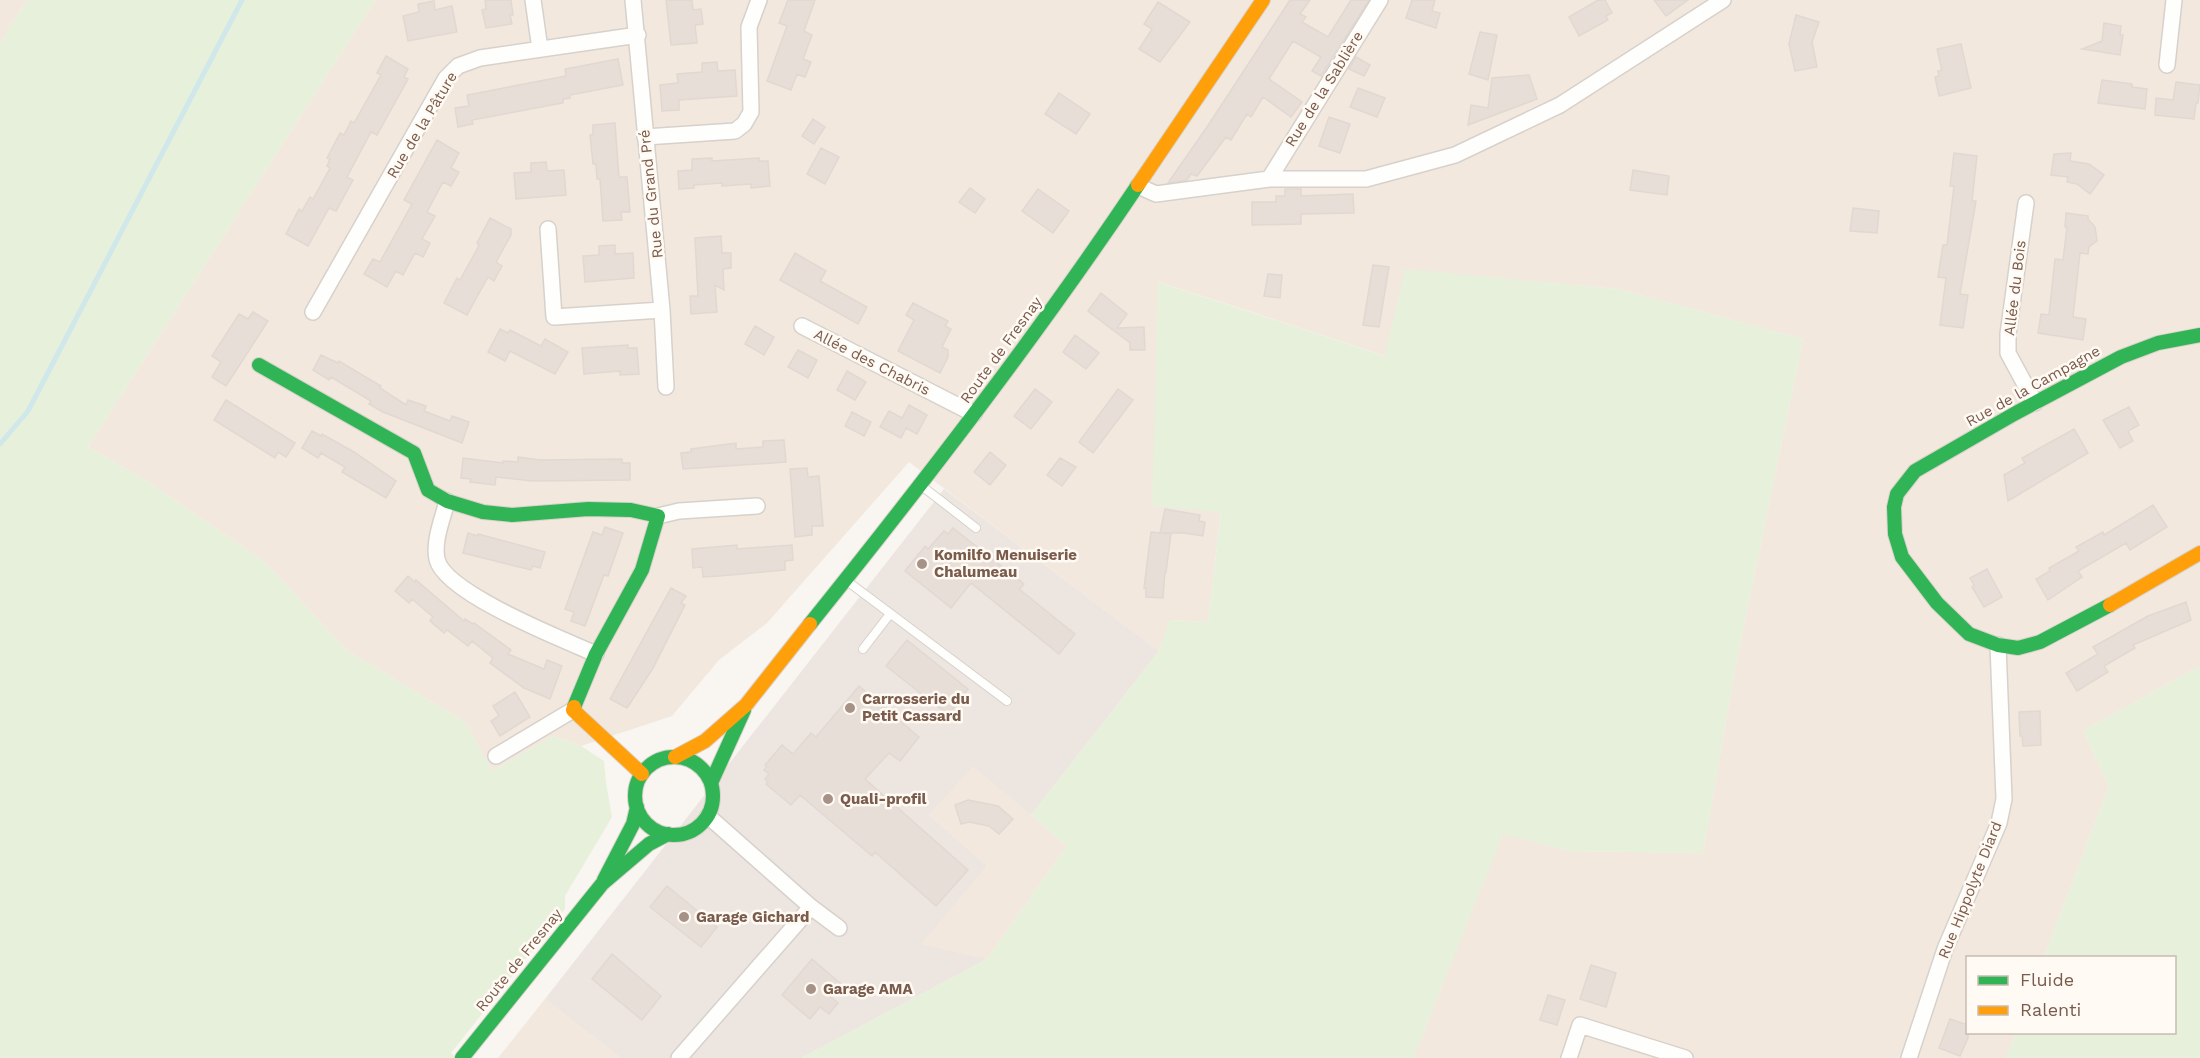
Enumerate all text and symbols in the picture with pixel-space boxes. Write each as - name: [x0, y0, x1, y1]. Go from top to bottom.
- street label: Rue de la Sablière: [1281, 28, 1367, 150]
- street label: Rue de la Pâture: [383, 68, 461, 182]
- street label: Rue du Grand Pré: [635, 129, 667, 259]
- street label: Allée du Bois: [2000, 239, 2030, 337]
- street label: Route de Fresnay: [956, 293, 1046, 407]
- street label: Allée des Chabris: [811, 325, 933, 399]
- street label: Rue de la Campagne: [1963, 342, 2103, 430]
- place label: Komilfo Menuiserie Chalumeau: [934, 546, 1077, 581]
- marker: Komilfo Menuiserie Chalumeau: [915, 557, 929, 571]
- place label: Carrosserie du Petit Cassard: [862, 690, 970, 725]
- marker: Carrosserie du Petit Cassard: [843, 701, 857, 715]
- place label: Quali-profil: [840, 790, 926, 808]
- marker: Quali-profil: [821, 792, 835, 806]
- street label: Rue Hippolyte Diard: [1934, 819, 2006, 961]
- street label: Route de Fresnay: [472, 905, 566, 1015]
- place label: Garage Gichard: [696, 908, 810, 926]
- marker: Garage Gichard: [677, 910, 691, 924]
- legend: [1966, 956, 2176, 1034]
- text: Fluide: [2020, 969, 2074, 990]
- place label: Garage AMA: [823, 980, 914, 998]
- marker: Garage AMA: [804, 982, 818, 996]
- text: Ralenti: [2020, 999, 2081, 1020]

